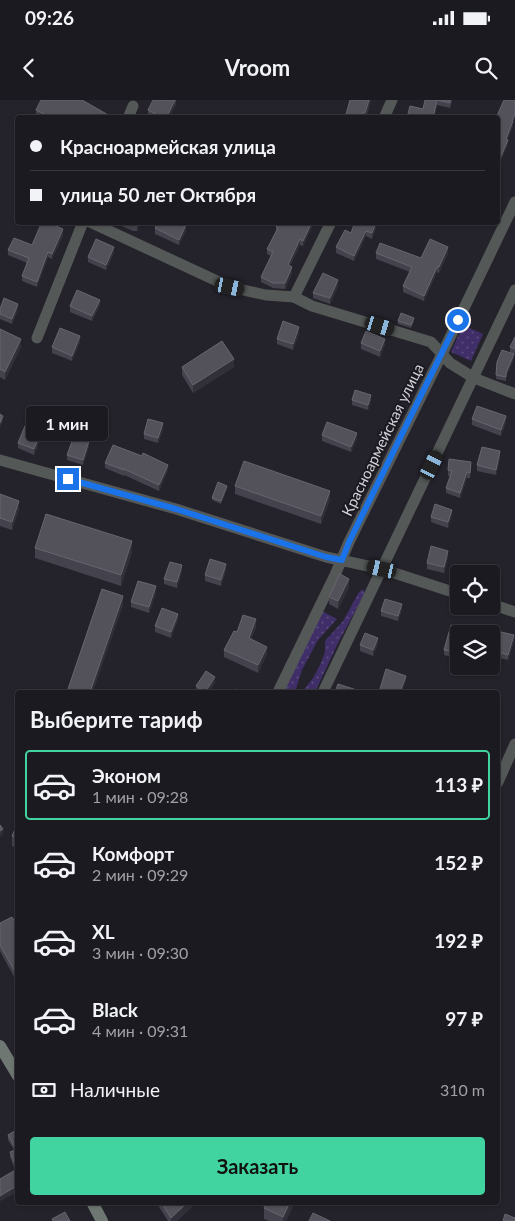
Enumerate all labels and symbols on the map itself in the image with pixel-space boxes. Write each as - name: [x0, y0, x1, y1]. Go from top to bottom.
- car: [213, 277, 246, 297]
- route start: [447, 309, 469, 331]
- car: [363, 314, 396, 338]
- street label: Красноармейская улица: [337, 360, 427, 519]
- callout: 1 мин: [27, 406, 109, 442]
- car: [418, 448, 445, 482]
- route end: [57, 468, 79, 490]
- car: [365, 558, 398, 580]

